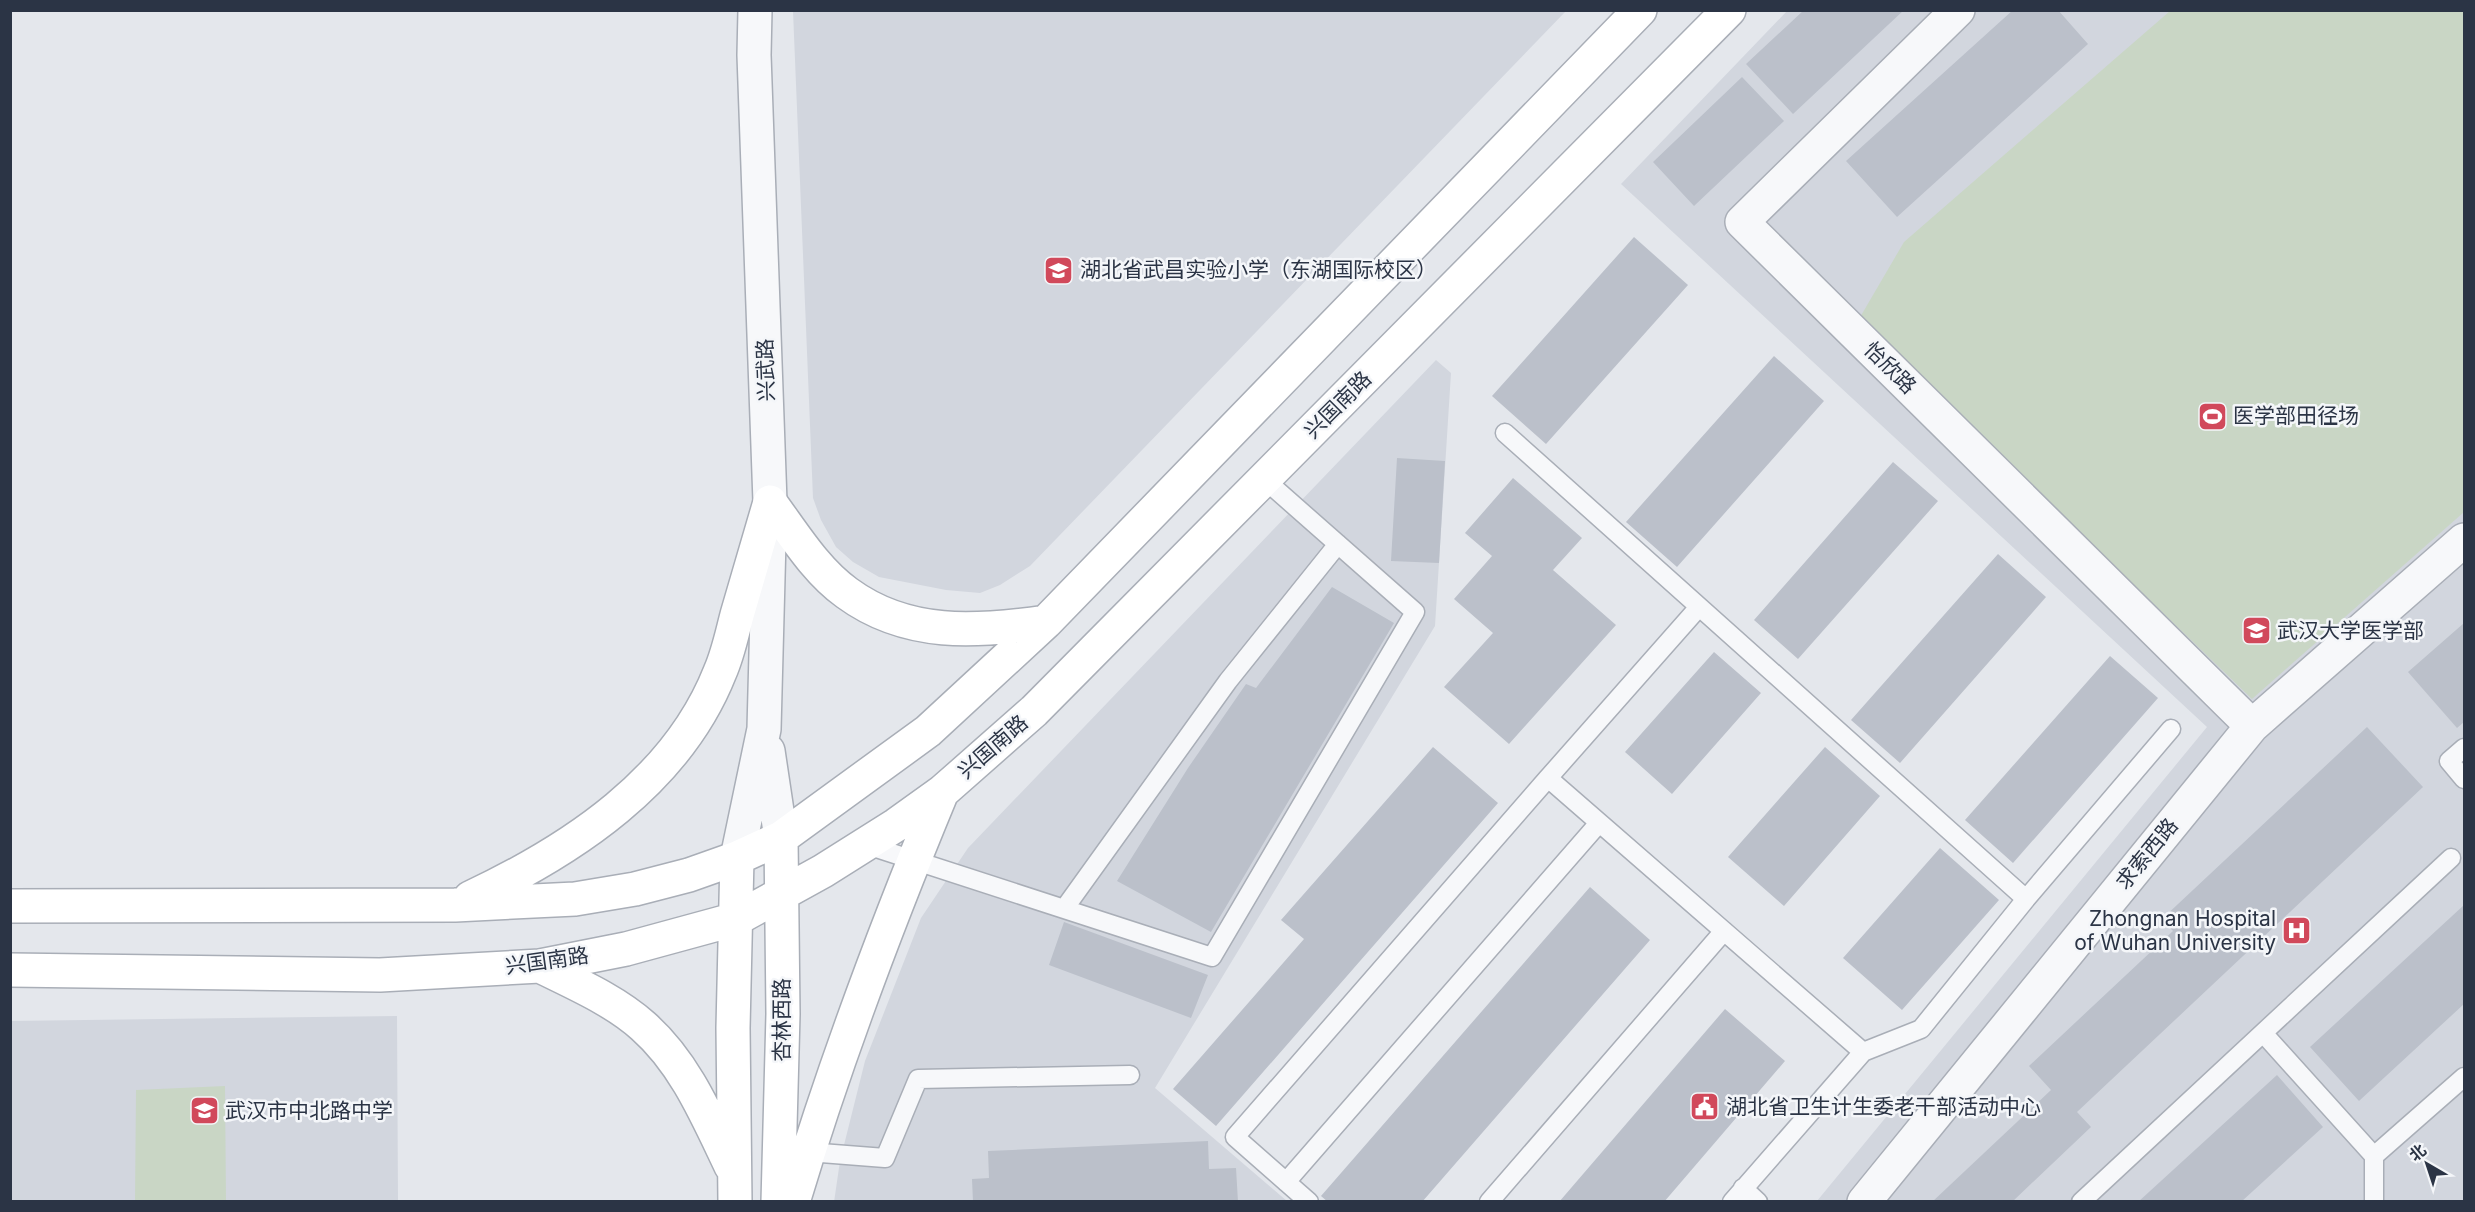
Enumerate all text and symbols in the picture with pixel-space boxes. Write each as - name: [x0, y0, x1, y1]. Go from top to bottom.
- school or university icon: 湖北省武昌实验小学（东湖国际校区）: [1043, 254, 1075, 286]
- place label: 湖北省武昌实验小学（东湖国际校区）: [1080, 257, 1437, 282]
- street label: 怡欣路: [1859, 337, 1921, 399]
- street label: 兴武路: [752, 338, 779, 402]
- street label: 兴国南路: [1299, 366, 1376, 443]
- sports icon: 医学部田径场: [2196, 400, 2228, 432]
- place label: 医学部田径场: [2233, 403, 2359, 428]
- school or university icon: 武汉大学医学部: [2240, 615, 2272, 647]
- place label: 武汉大学医学部: [2277, 618, 2424, 643]
- street label: 兴国南路: [953, 710, 1033, 784]
- street label: 求索西路: [2110, 813, 2183, 894]
- place label: Zhongnan Hospital of Wuhan University: [2074, 906, 2276, 955]
- hospital icon: Zhongnan Hospital of Wuhan University: [2281, 915, 2313, 947]
- street label: 兴国南路: [504, 942, 590, 979]
- street label: 杏林西路: [769, 978, 794, 1062]
- public building icon: 湖北省卫生计生委老干部活动中心: [1689, 1091, 1721, 1123]
- place label: 湖北省卫生计生委老干部活动中心: [1726, 1094, 2041, 1119]
- school or university icon: 武汉市中北路中学: [188, 1095, 220, 1127]
- place label: 武汉市中北路中学: [225, 1098, 393, 1123]
- north arrow: [2397, 1134, 2457, 1194]
- text: 北: [2405, 1140, 2430, 1165]

